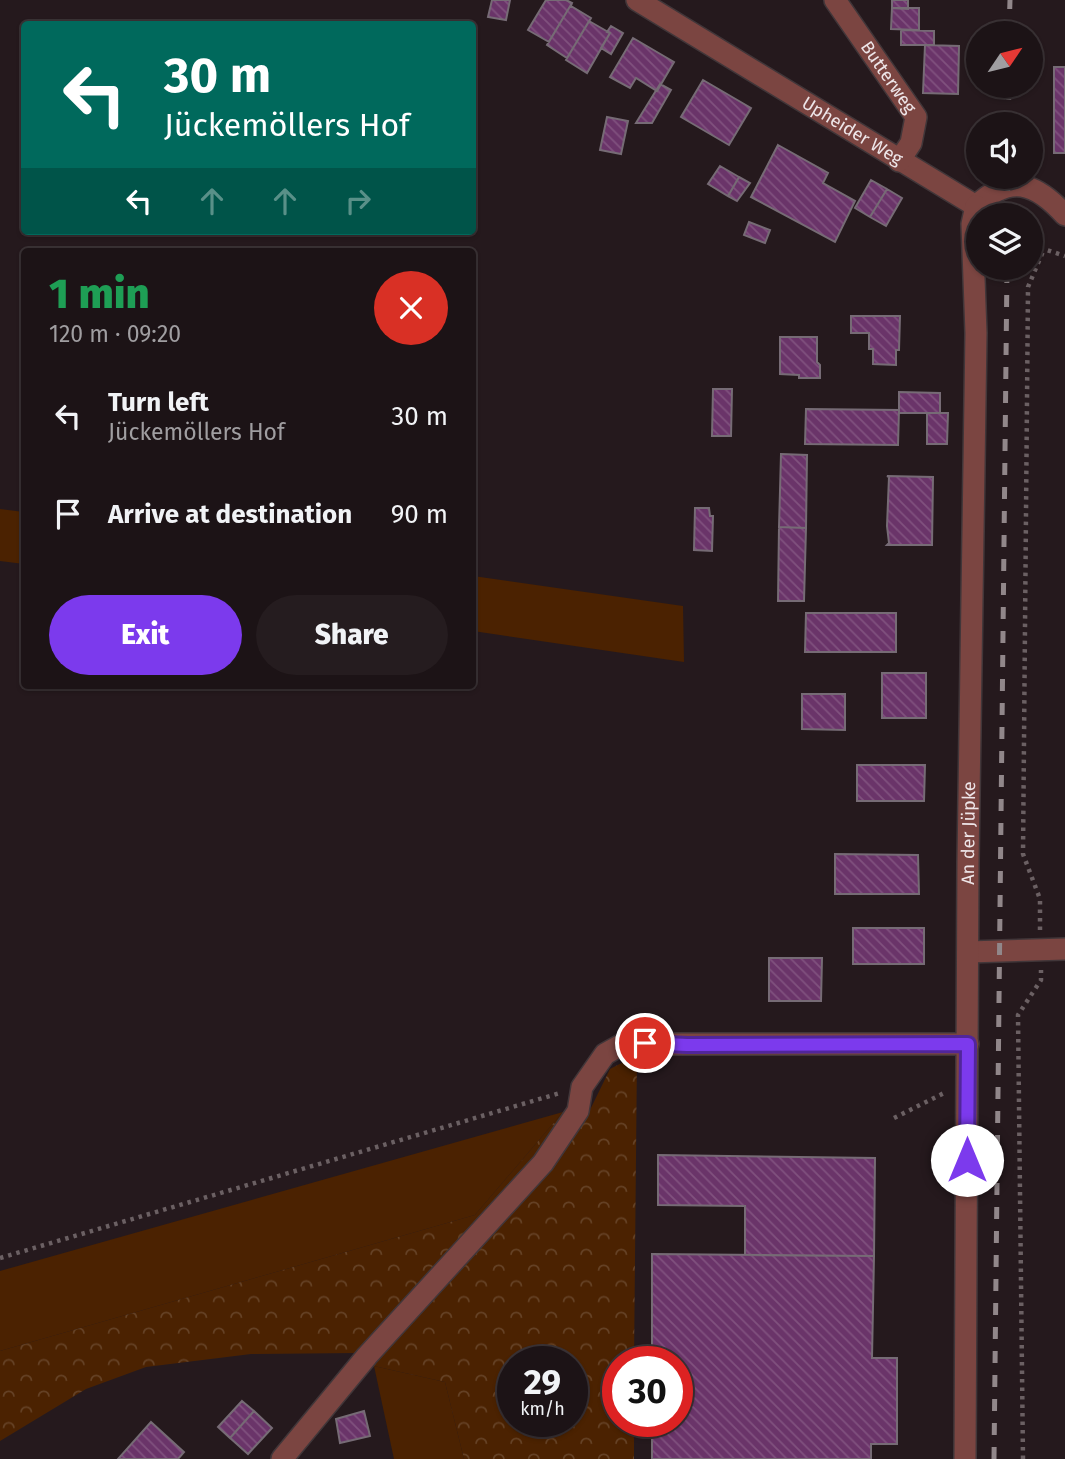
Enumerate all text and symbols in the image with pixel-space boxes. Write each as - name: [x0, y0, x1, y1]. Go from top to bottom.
- north arrow: [966, 21, 1043, 98]
- map controls: [966, 21, 1043, 280]
- street label: Butterweg: [856, 37, 922, 118]
- text: 30 m: [164, 46, 271, 105]
- icon: left: [49, 49, 140, 140]
- street label: Upheider Weg: [798, 92, 907, 170]
- text: Jückemöllers Hof: [164, 106, 410, 144]
- button: sound: [966, 112, 1043, 189]
- icon: left: [120, 182, 158, 220]
- icon: ahead: [193, 182, 231, 220]
- icon: ahead: [266, 182, 304, 220]
- icon: right: [339, 182, 377, 220]
- button: layers: [966, 203, 1043, 280]
- text: 1 min: [49, 269, 150, 319]
- button: close: [374, 271, 448, 345]
- text: 120 m · 09:20: [49, 320, 181, 348]
- text: Turn left: [108, 387, 209, 418]
- icon: left: [49, 397, 87, 435]
- text: 30 m: [391, 401, 448, 432]
- text: Jückemöllers Hof: [108, 418, 285, 446]
- icon: arrive: [49, 495, 87, 533]
- text: Arrive at destination: [108, 499, 352, 530]
- text: 90 m: [391, 499, 448, 530]
- button: Exit: [49, 595, 242, 675]
- button: Share: [256, 595, 448, 675]
- street label: An der Jüpke: [957, 781, 980, 885]
- pin: [615, 1013, 675, 1073]
- icon: arrive: [626, 1024, 664, 1062]
- position arrow: [930, 1123, 1004, 1197]
- speed limit sign: 30: [602, 1346, 693, 1437]
- text: 29: [524, 1361, 561, 1403]
- text: km/h: [520, 1398, 565, 1420]

